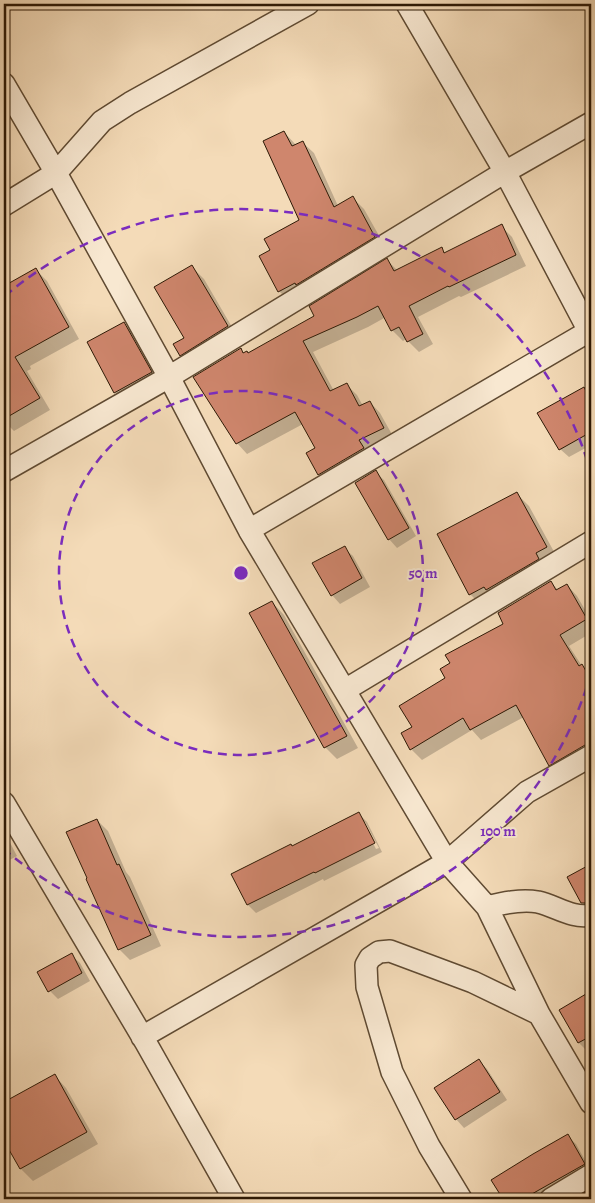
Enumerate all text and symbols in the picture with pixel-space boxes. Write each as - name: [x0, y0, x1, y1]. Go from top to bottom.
- text: 50 m: [408, 563, 438, 583]
- centre of rings: [232, 564, 250, 582]
- text: 100 m: [480, 821, 516, 841]

